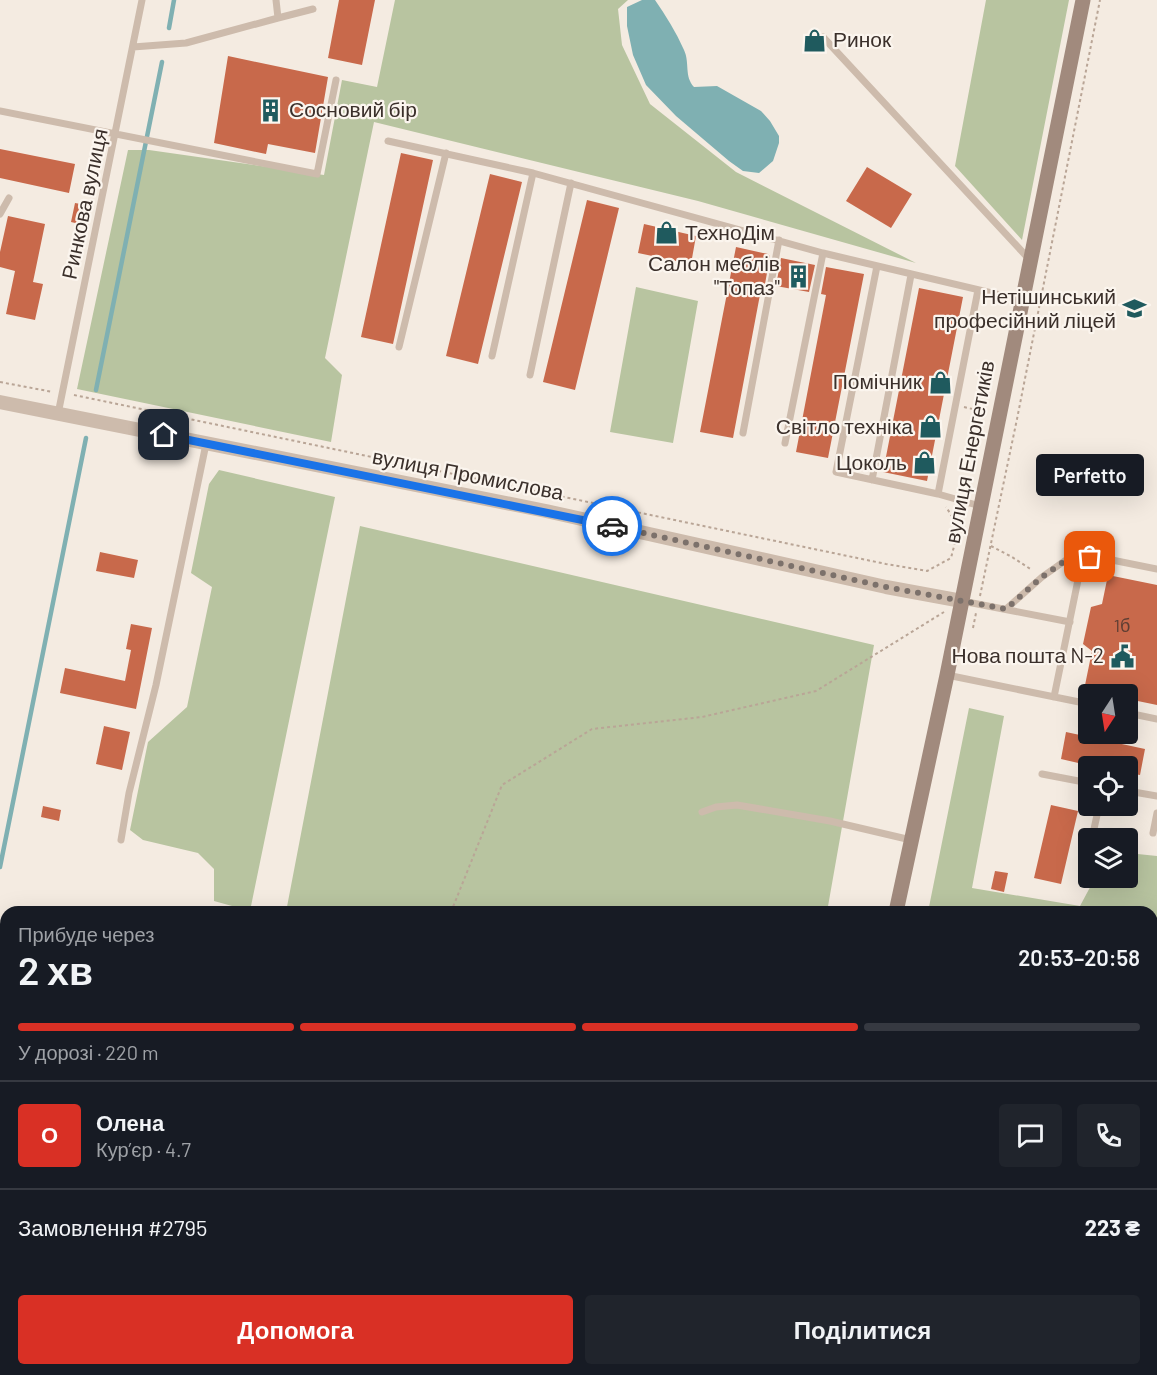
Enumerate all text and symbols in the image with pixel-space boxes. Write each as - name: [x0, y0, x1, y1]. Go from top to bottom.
- place label: Ринок: [833, 26, 892, 51]
- shop icon: Ринок: [802, 27, 828, 53]
- place label: Сосновий бір: [289, 96, 417, 121]
- building icon: Сосновий бір: [258, 97, 284, 123]
- street label: Ринкова вулиця: [55, 126, 112, 281]
- place label: ТехноДім: [685, 219, 775, 244]
- shop icon: ТехноДім: [654, 220, 680, 246]
- place label: Салон меблів "Топаз": [648, 250, 780, 299]
- building icon: Салон меблів "Топаз": [785, 263, 811, 289]
- place label: Нетішинський професійний ліцей: [934, 283, 1116, 332]
- school or university icon: Нетішинський професійний ліцей: [1121, 296, 1147, 322]
- street label: вулиця Енергетиків: [939, 358, 999, 545]
- place label: Помічник: [833, 368, 923, 393]
- shop icon: Помічник: [927, 369, 953, 395]
- pin: [138, 409, 189, 460]
- place label: Світло техніка: [776, 413, 913, 438]
- shop icon: Світло техніка: [918, 414, 944, 440]
- icon: home: [147, 418, 180, 451]
- street label: вулиця Промислова: [371, 443, 566, 504]
- place label: Цоколь: [836, 449, 907, 474]
- shop icon: Цоколь: [912, 450, 938, 476]
- callout: Perfetto: [1036, 455, 1144, 497]
- text: Perfetto: [1053, 463, 1127, 487]
- courier: [582, 496, 642, 556]
- icon: car: [596, 510, 629, 543]
- pin: [1064, 531, 1115, 582]
- icon: bag: [1073, 540, 1106, 573]
- house number: 1б: [1114, 614, 1130, 636]
- place label: Нова пошта N-2: [951, 642, 1104, 667]
- public building icon: Нова пошта N-2: [1109, 643, 1135, 669]
- north arrow: [1078, 684, 1138, 744]
- map controls: [1078, 684, 1138, 888]
- button: locate: [1078, 756, 1138, 816]
- button: layers: [1078, 828, 1138, 888]
- text: Прибуде через: [18, 922, 154, 946]
- text: 20:53–20:58: [1018, 944, 1140, 970]
- text: 2 хв: [18, 946, 93, 993]
- text: У дорозі · 220 m: [18, 1040, 159, 1064]
- button: chat: [999, 1104, 1062, 1167]
- button: phone: [1077, 1104, 1140, 1167]
- text: Олена: [96, 1109, 164, 1135]
- text: О: [41, 1121, 58, 1147]
- text: Кур’єр · 4.7: [96, 1137, 191, 1161]
- text: Замовлення #2795: [18, 1214, 207, 1240]
- text: 223 ₴: [1085, 1214, 1140, 1240]
- button: Допомога: [18, 1295, 573, 1364]
- button: Поділитися: [585, 1295, 1140, 1364]

